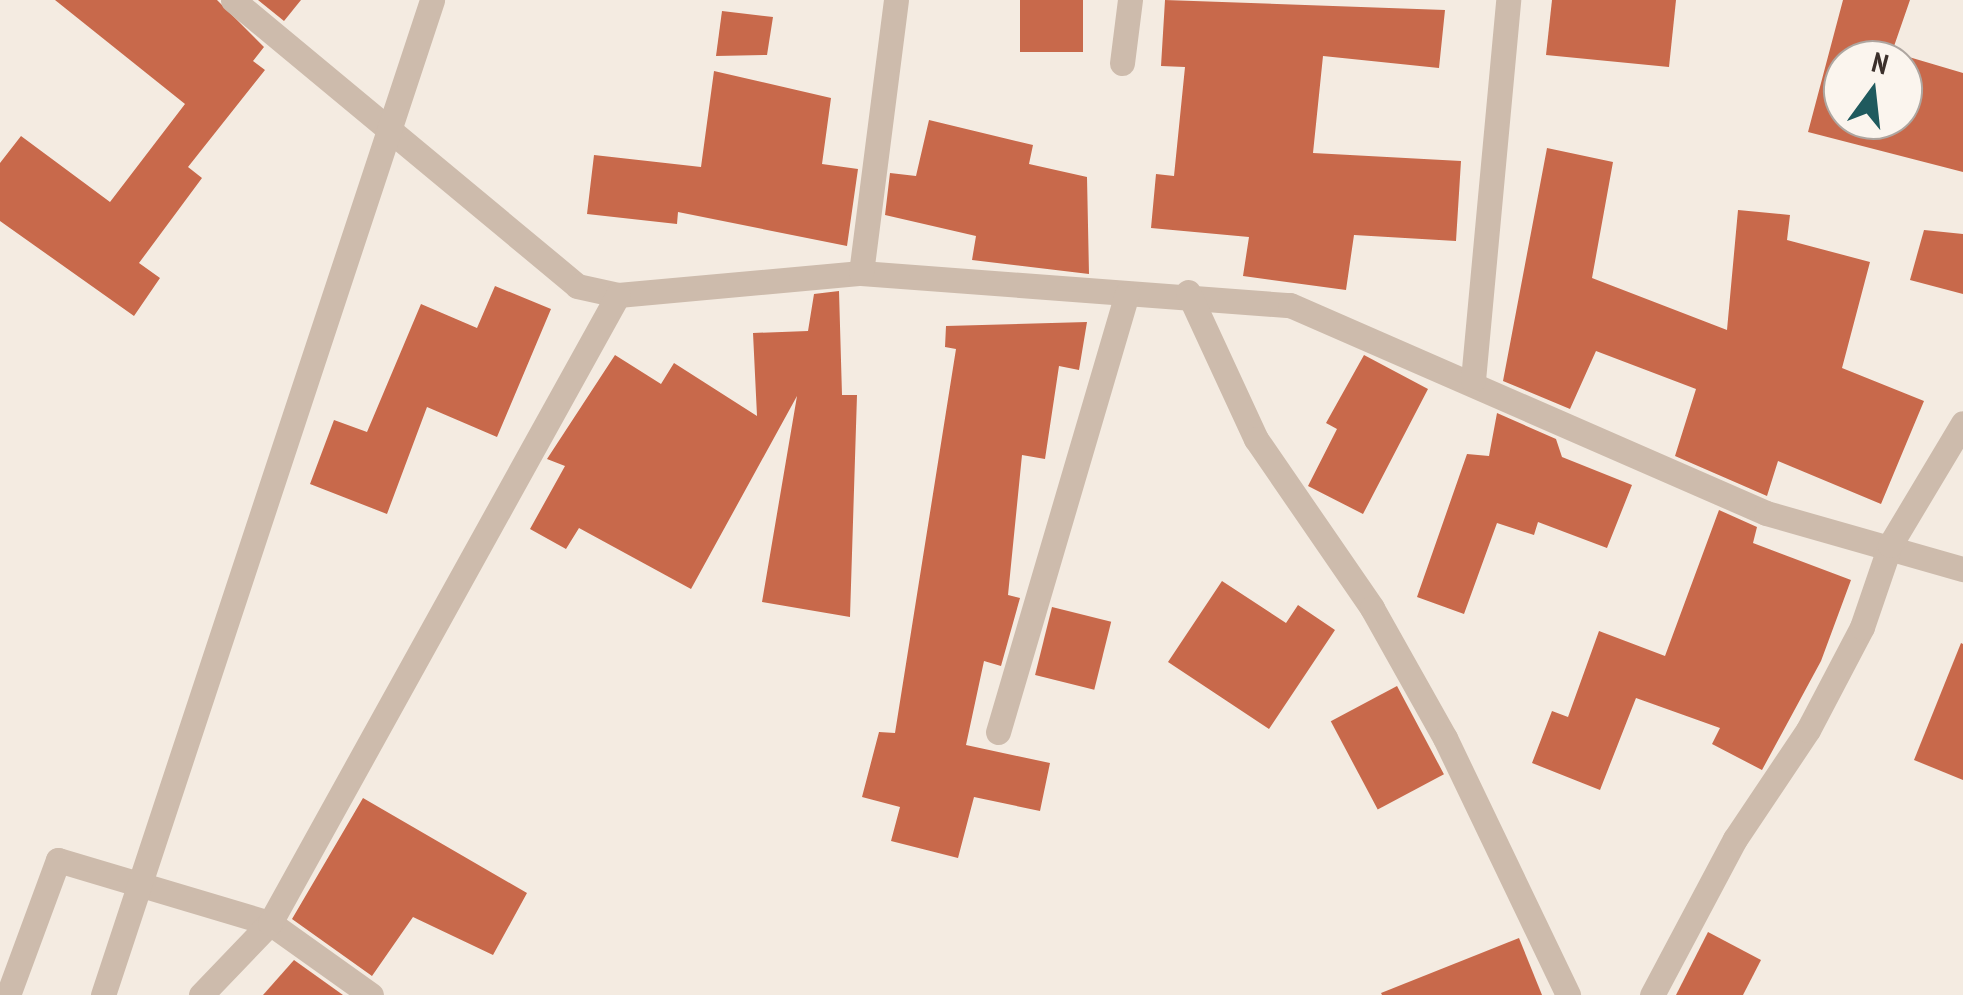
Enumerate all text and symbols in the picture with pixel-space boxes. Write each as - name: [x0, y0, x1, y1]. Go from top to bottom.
- north arrow: [1823, 40, 1923, 140]
- text: N: [1868, 43, 1892, 82]

